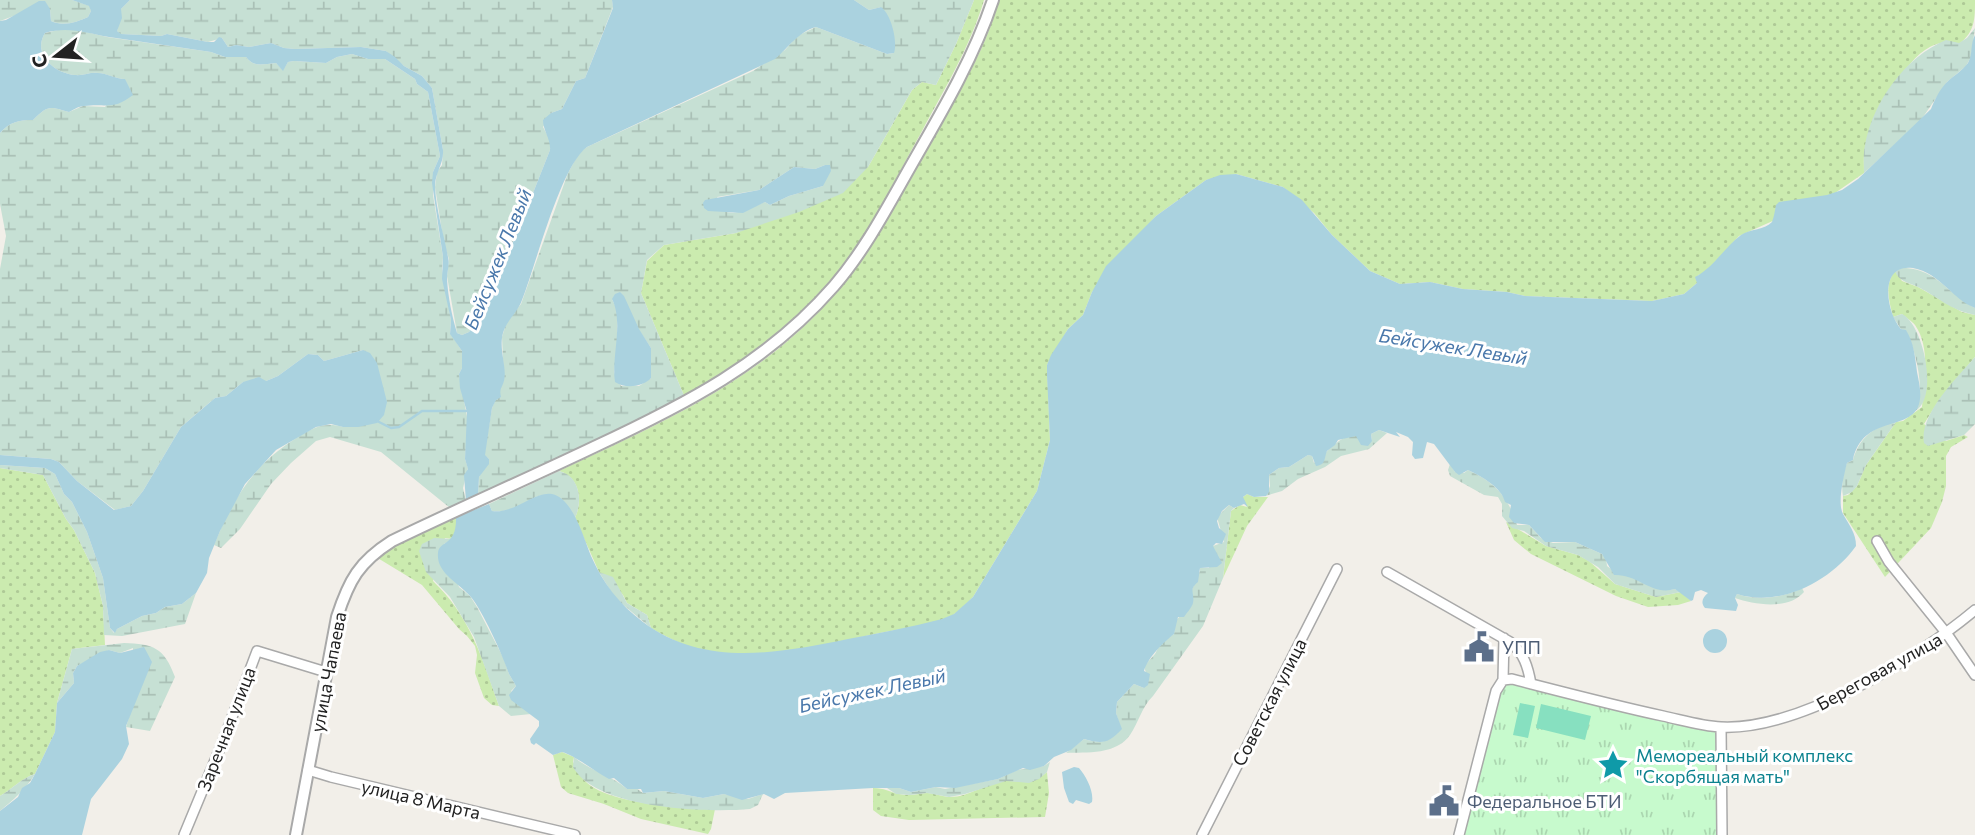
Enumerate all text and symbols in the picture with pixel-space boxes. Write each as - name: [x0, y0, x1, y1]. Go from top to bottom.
- north arrow: [21, 21, 91, 91]
- text: С: [26, 52, 52, 71]
- water label: Бейсужек Левый: [458, 185, 536, 333]
- water label: Бейсужек Левый: [1377, 323, 1529, 369]
- street label: улица Чапаева: [306, 610, 350, 734]
- street label: Береговая улица: [1812, 627, 1946, 715]
- public building icon: УПП: [1462, 630, 1496, 664]
- street label: Советская улица: [1227, 634, 1311, 770]
- place label: УПП: [1502, 636, 1541, 658]
- water label: Бейсужек Левый: [796, 663, 948, 717]
- street label: Заречная улица: [192, 664, 260, 794]
- place label: Мемореальный комплекс "Cкорбящая мать": [1636, 744, 1853, 787]
- place icon: Мемореальный комплекс "Cкорбящая мать": [1596, 748, 1630, 782]
- street label: улица 8 Марта: [359, 775, 483, 823]
- public building icon: Федеральное БТИ: [1427, 784, 1461, 818]
- place label: Федеральное БТИ: [1467, 790, 1622, 812]

